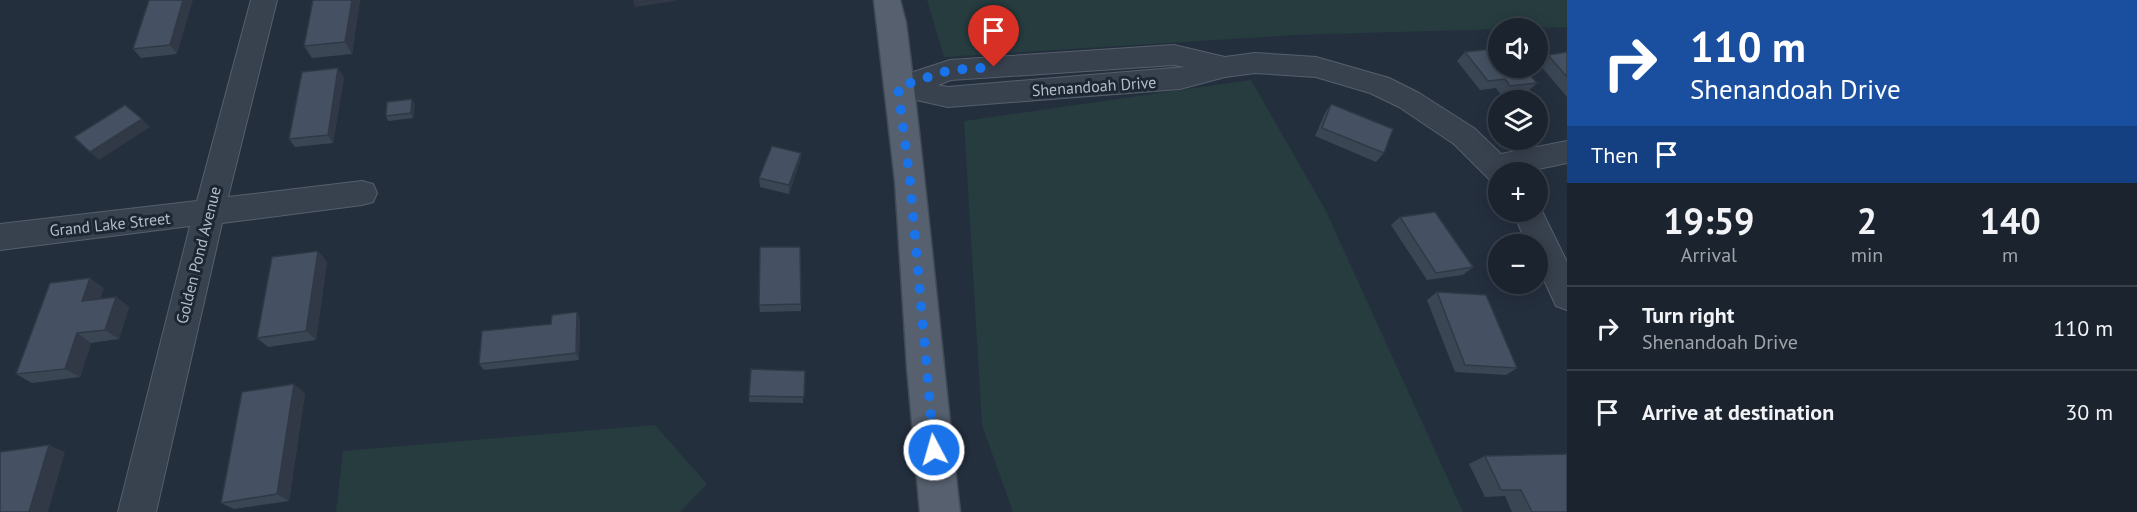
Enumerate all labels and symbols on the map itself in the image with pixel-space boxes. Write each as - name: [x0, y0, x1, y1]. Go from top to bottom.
- pin: [968, 5, 1019, 67]
- street label: Shenandoah Drive: [1031, 72, 1157, 100]
- street label: Golden Pond Avenue: [171, 184, 225, 326]
- street label: Grand Lake Street: [49, 208, 172, 240]
- position arrow: [902, 418, 966, 482]

